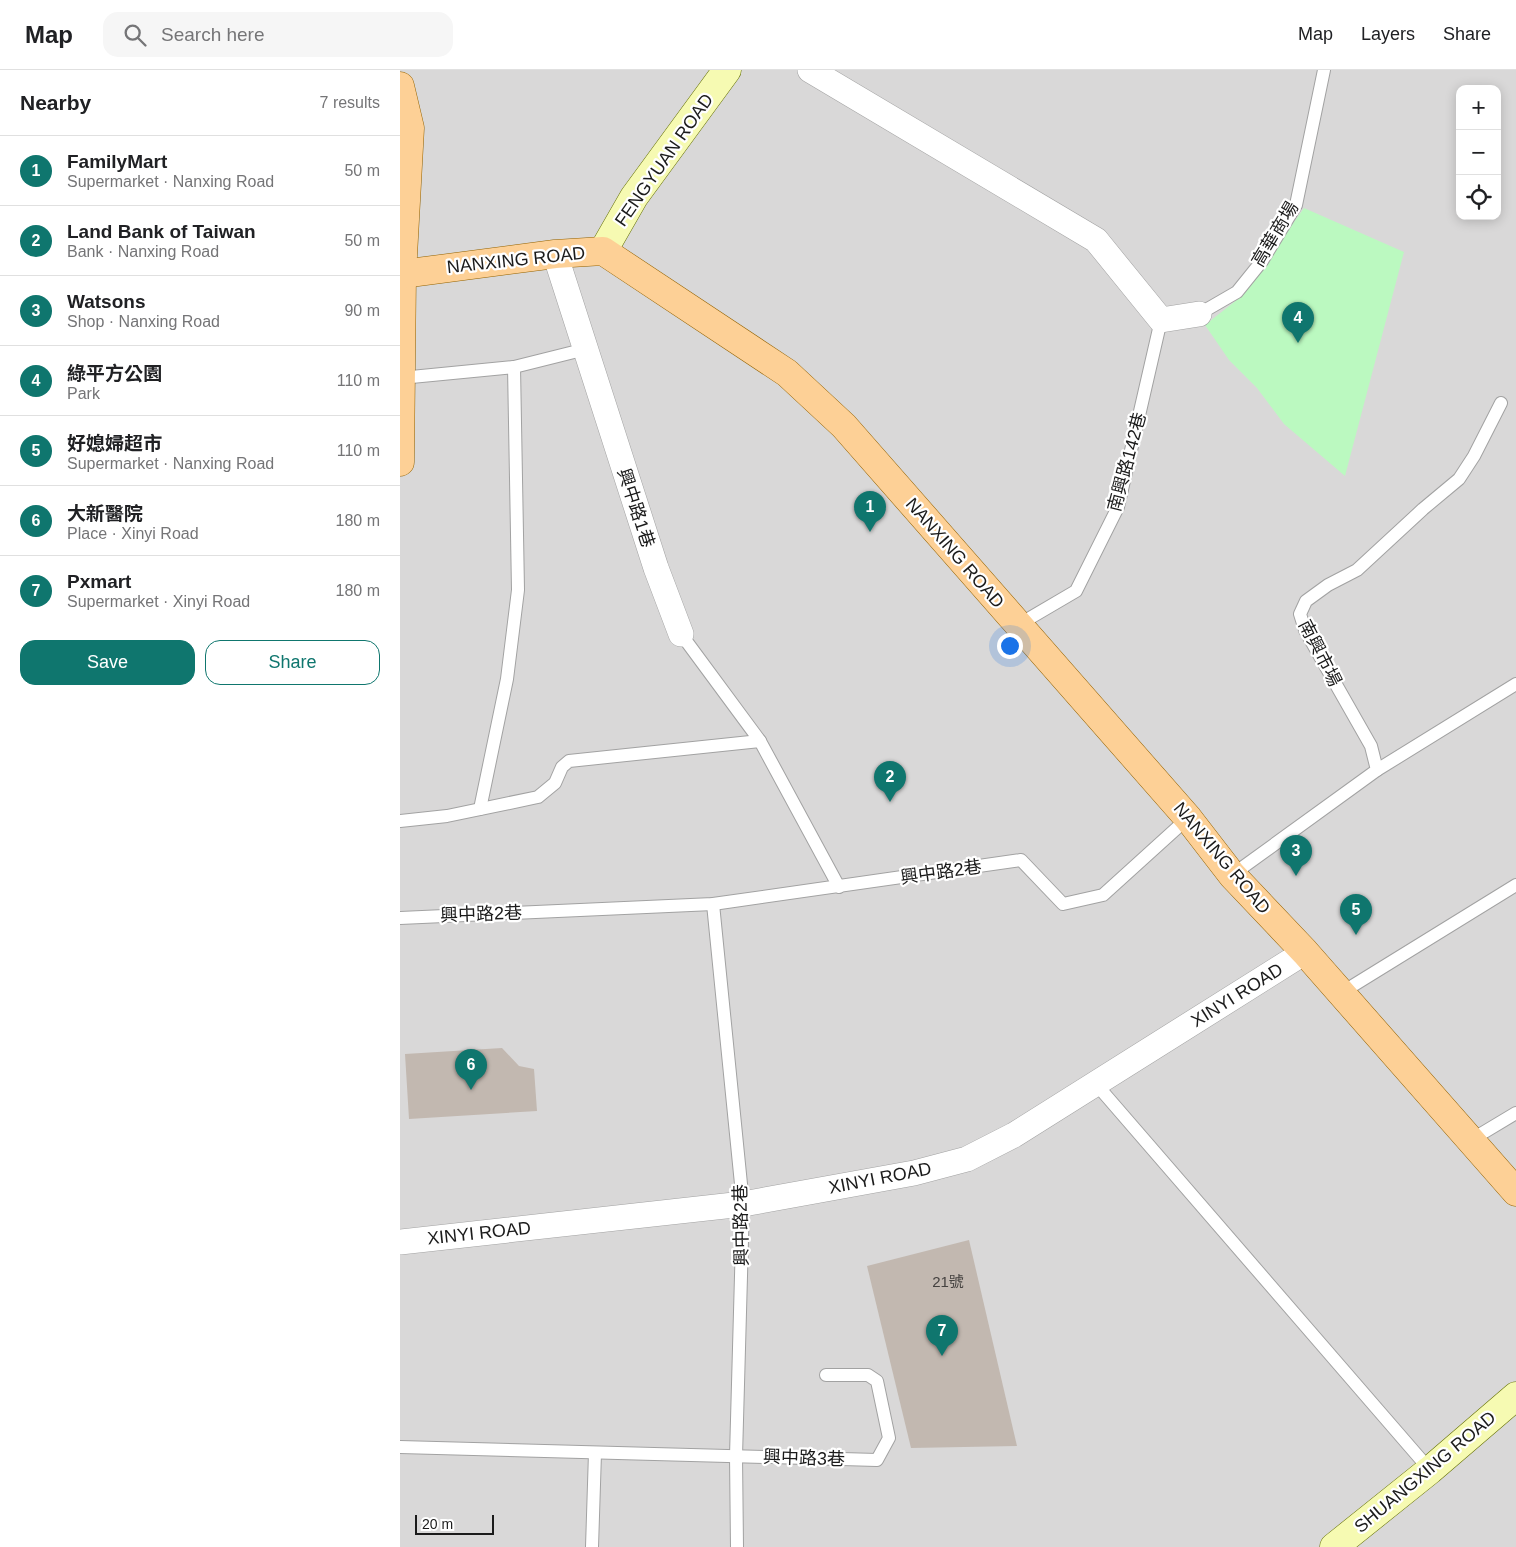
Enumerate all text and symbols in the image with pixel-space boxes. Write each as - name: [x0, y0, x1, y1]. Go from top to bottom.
- search box: [103, 12, 453, 57]
- text: Map: [25, 21, 73, 48]
- icon: search: [121, 21, 149, 49]
- text: Search here: [161, 24, 265, 45]
- text: Map: [1298, 24, 1333, 44]
- text: Layers: [1361, 24, 1415, 44]
- text: Share: [1443, 24, 1491, 44]
- map controls: [1456, 85, 1501, 220]
- button: +: [1456, 85, 1501, 130]
- street label: FENGYUAN ROAD: [611, 90, 717, 230]
- text: Nearby: [20, 91, 91, 114]
- text: 7 results: [320, 94, 380, 111]
- button: −: [1456, 130, 1501, 175]
- text: FamilyMart: [67, 151, 167, 172]
- text: 1: [32, 162, 40, 179]
- text: 50 m: [344, 162, 380, 179]
- text: Supermarket · Nanxing Road: [67, 173, 274, 190]
- button: locate: [1456, 175, 1501, 220]
- street label: 高華商場: [1248, 198, 1302, 270]
- text: Land Bank of Taiwan: [67, 221, 256, 242]
- text: 2: [32, 232, 40, 249]
- text: 50 m: [344, 232, 380, 249]
- text: Bank · Nanxing Road: [67, 243, 219, 260]
- street label: NANXING ROAD: [446, 243, 586, 277]
- text: Watsons: [67, 291, 145, 312]
- text: 3: [32, 302, 40, 319]
- text: 90 m: [344, 302, 380, 319]
- pin: 4: [1282, 302, 1314, 343]
- text: Shop · Nanxing Road: [67, 313, 220, 330]
- text: 綠平方公園: [67, 363, 162, 384]
- text: 4: [32, 372, 40, 389]
- text: 110 m: [337, 372, 380, 389]
- text: Park: [67, 385, 100, 402]
- street label: 南興路142巷: [1104, 410, 1150, 514]
- text: 好媳婦超市: [67, 433, 162, 454]
- text: 5: [32, 442, 40, 459]
- text: 110 m: [337, 442, 380, 459]
- text: Supermarket · Nanxing Road: [67, 455, 274, 472]
- street label: 興中路1巷: [614, 466, 658, 550]
- pin: 1: [854, 491, 886, 532]
- street label: NANXING ROAD: [902, 494, 1008, 612]
- text: 大新醫院: [67, 503, 143, 524]
- text: 6: [32, 512, 40, 529]
- text: 180 m: [336, 512, 380, 529]
- text: Place · Xinyi Road: [67, 525, 199, 542]
- text: Pxmart: [67, 571, 131, 592]
- text: 7: [32, 582, 40, 599]
- text: 180 m: [336, 582, 380, 599]
- text: Supermarket · Xinyi Road: [67, 593, 250, 610]
- street label: 南興市場: [1295, 616, 1345, 690]
- your location: [997, 633, 1023, 659]
- button: Save: [20, 640, 195, 685]
- button: Share: [205, 640, 380, 685]
- pin: 2: [874, 761, 906, 802]
- street label: NANXING ROAD: [1170, 798, 1274, 918]
- pin: 3: [1280, 835, 1312, 876]
- street label: 興中路2巷: [899, 856, 983, 888]
- pin: 5: [1340, 894, 1372, 935]
- street label: 興中路2巷: [440, 903, 522, 925]
- street label: XINYI ROAD: [1188, 959, 1286, 1031]
- pin: 6: [455, 1049, 487, 1090]
- street label: XINYI ROAD: [827, 1158, 933, 1198]
- street label: 興中路2巷: [730, 1184, 752, 1266]
- street label: XINYI ROAD: [426, 1218, 532, 1248]
- house number: 21號: [932, 1273, 964, 1290]
- pin: 7: [926, 1315, 958, 1356]
- street label: SHUANGXING ROAD: [1350, 1407, 1500, 1537]
- street label: 興中路3巷: [763, 1447, 845, 1469]
- scale bar: [415, 1512, 494, 1535]
- text: 20 m: [422, 1516, 453, 1532]

